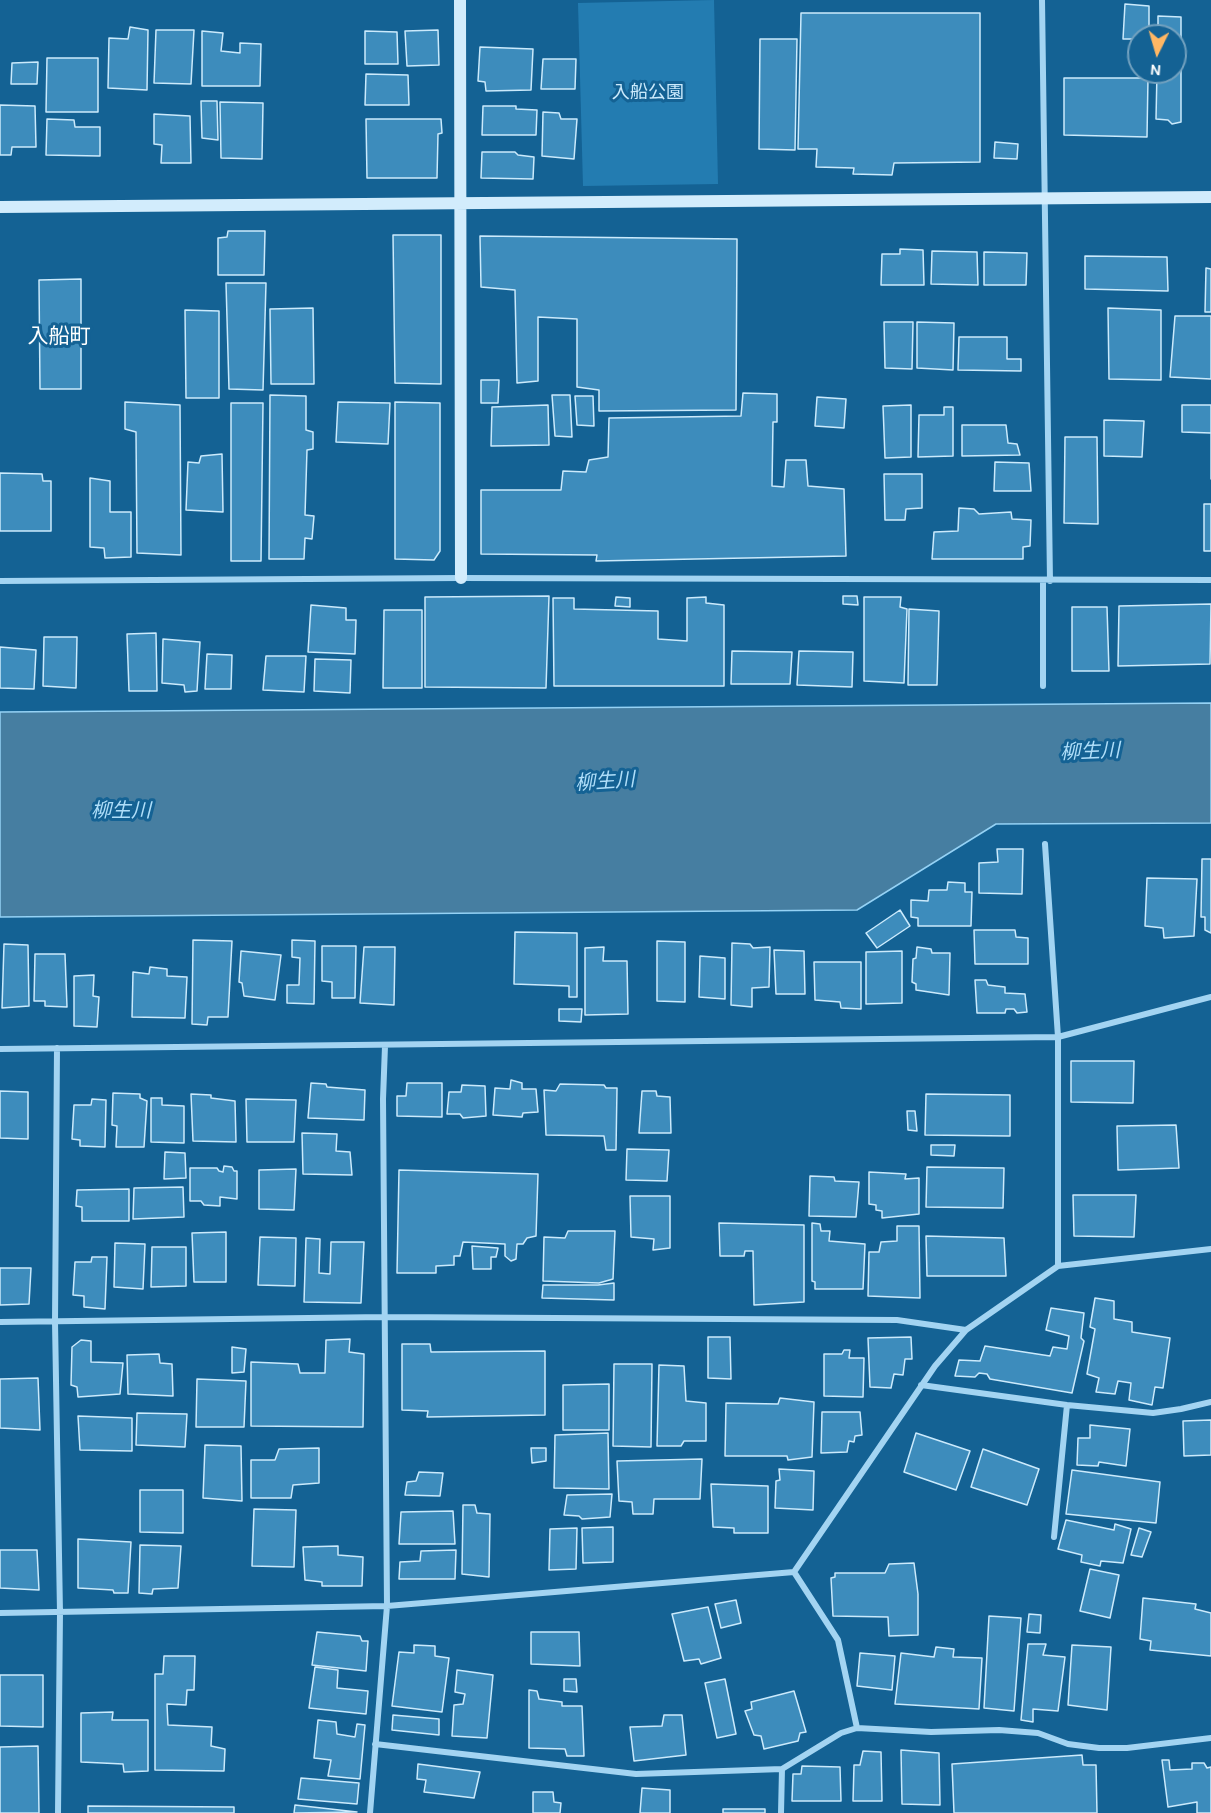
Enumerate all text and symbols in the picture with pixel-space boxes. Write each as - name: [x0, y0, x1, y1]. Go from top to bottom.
- north arrow: [1127, 24, 1187, 84]
- text: N: [1149, 60, 1162, 80]
- park label: 入船公園: [612, 82, 684, 104]
- district label: 入船町: [28, 324, 90, 350]
- water label: 柳生川: [1060, 739, 1120, 765]
- water label: 柳生川: [574, 768, 636, 796]
- water label: 柳生川: [91, 799, 151, 823]

